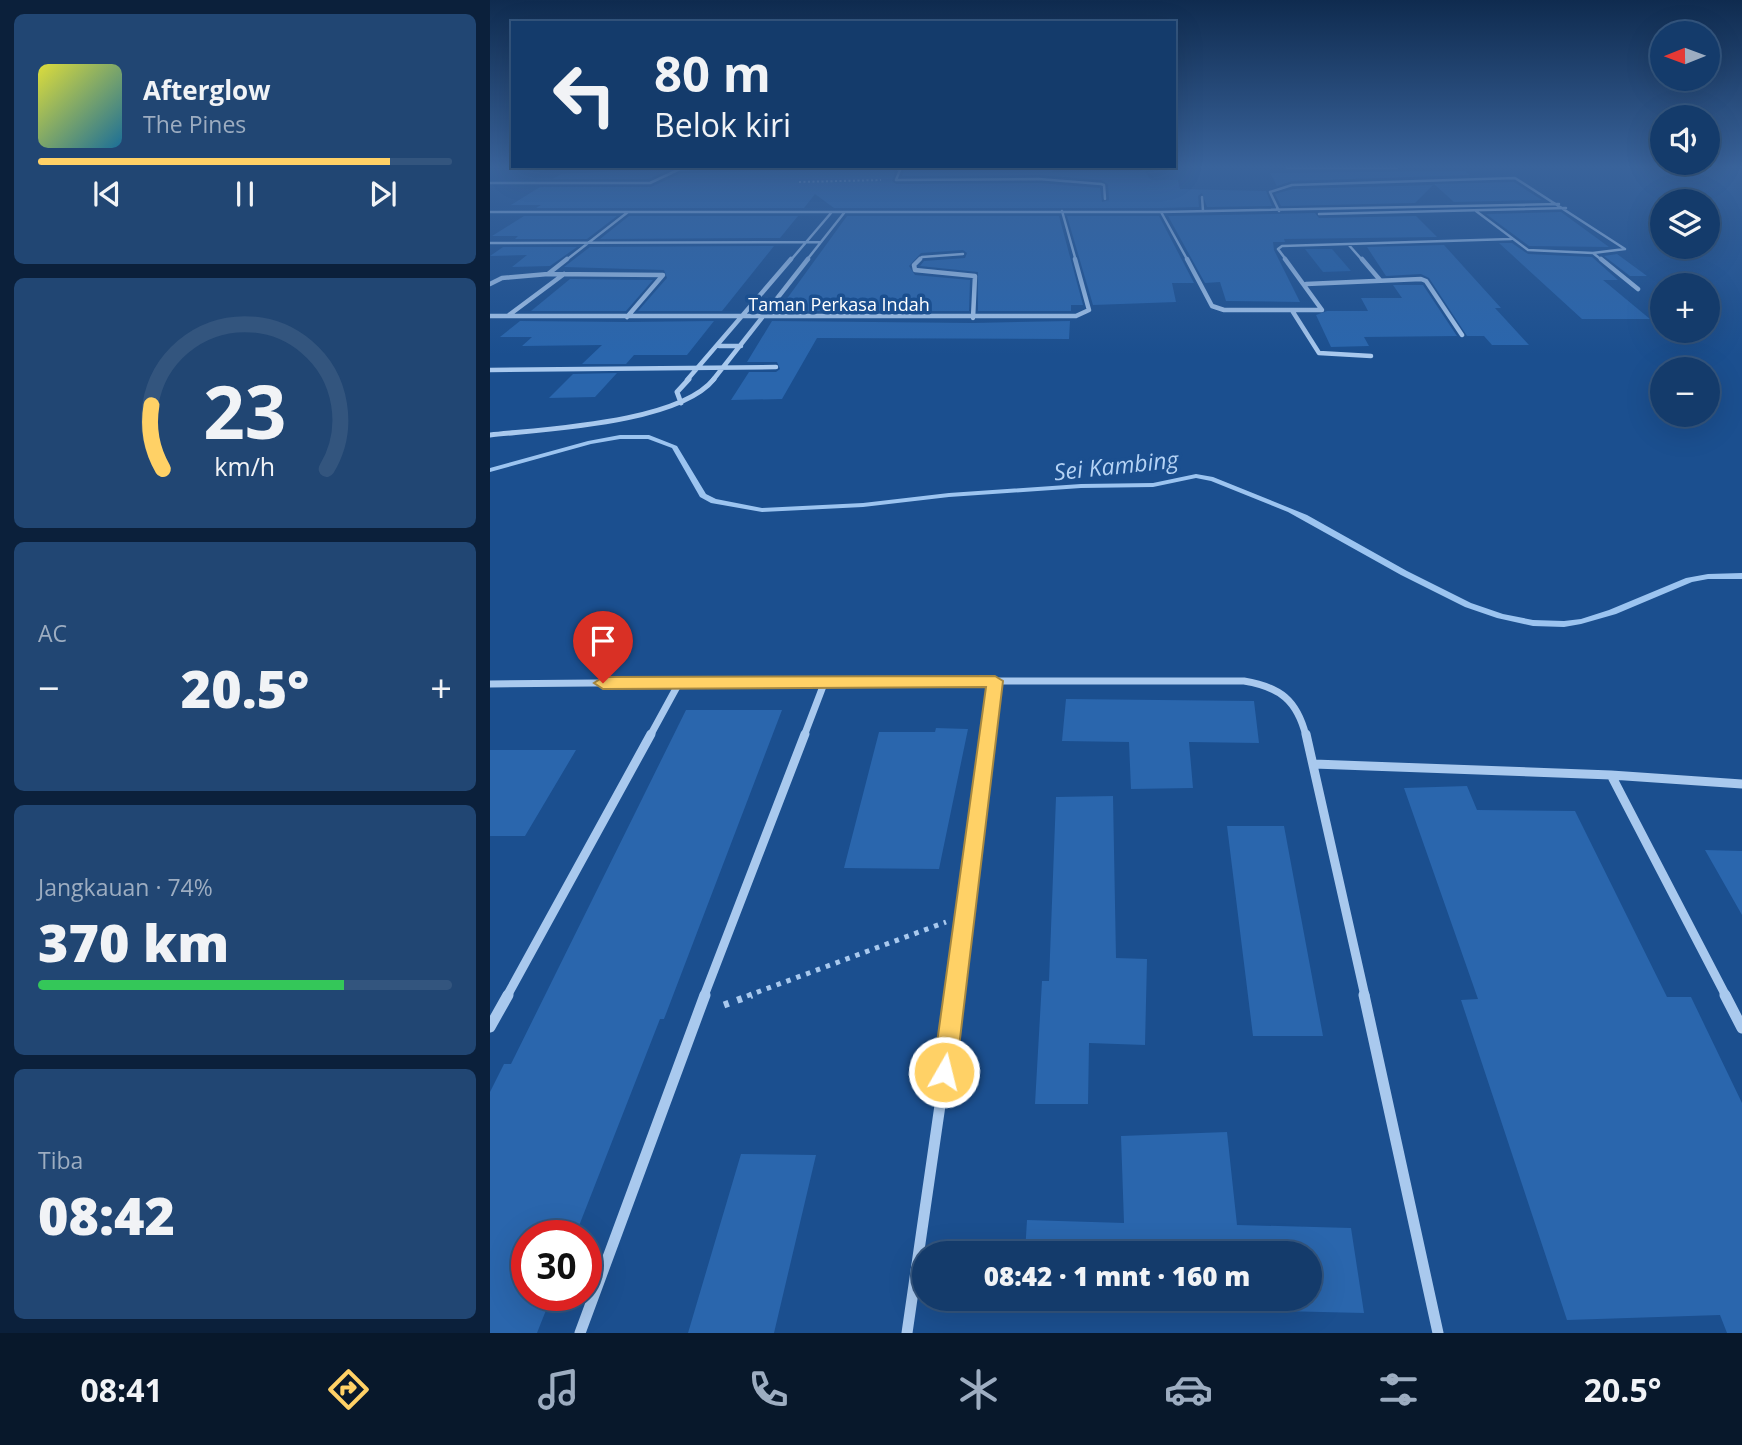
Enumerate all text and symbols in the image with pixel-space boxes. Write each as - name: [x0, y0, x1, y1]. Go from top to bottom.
- north arrow: [1650, 21, 1720, 91]
- map controls: [1650, 21, 1720, 427]
- text: 80 m: [654, 40, 771, 106]
- icon: left: [539, 49, 630, 140]
- text: Afterglow: [143, 72, 270, 108]
- text: Belok kiri: [654, 103, 791, 146]
- button: sound: [1650, 105, 1720, 175]
- text: The Pines: [143, 108, 246, 140]
- icon: previous: [88, 175, 126, 213]
- icon: pause: [226, 175, 264, 213]
- icon: next: [364, 175, 402, 213]
- button: layers: [1650, 189, 1720, 259]
- button: +: [1650, 273, 1720, 343]
- street label: Taman Perkasa Indah: [748, 292, 930, 316]
- button: −: [1650, 357, 1720, 427]
- text: 23: [203, 361, 287, 460]
- water label: Sei Kambing: [1052, 442, 1181, 487]
- text: km/h: [215, 448, 275, 482]
- pin: [573, 611, 633, 683]
- text: AC: [38, 617, 67, 649]
- icon: arrive: [584, 622, 622, 660]
- text: 20.5°: [181, 652, 309, 723]
- text: −: [38, 661, 60, 713]
- text: +: [430, 661, 452, 713]
- text: Jangkauan · 74%: [38, 871, 213, 903]
- text: 370 km: [38, 906, 229, 977]
- position arrow: [907, 1035, 981, 1109]
- text: Tiba: [38, 1144, 83, 1176]
- text: 08:42: [38, 1179, 175, 1250]
- speed limit sign: 30: [511, 1220, 602, 1311]
- text: 08:42 · 1 mnt · 160 m: [984, 1258, 1250, 1294]
- icon: directions: [324, 1365, 373, 1414]
- icon: music: [534, 1365, 583, 1414]
- icon: phone: [744, 1365, 793, 1414]
- icon: climate: [954, 1365, 1003, 1414]
- icon: car: [1164, 1365, 1213, 1414]
- icon: filters: [1374, 1365, 1423, 1414]
- text: 08:41: [80, 1368, 163, 1411]
- text: 20.5°: [1584, 1368, 1661, 1411]

